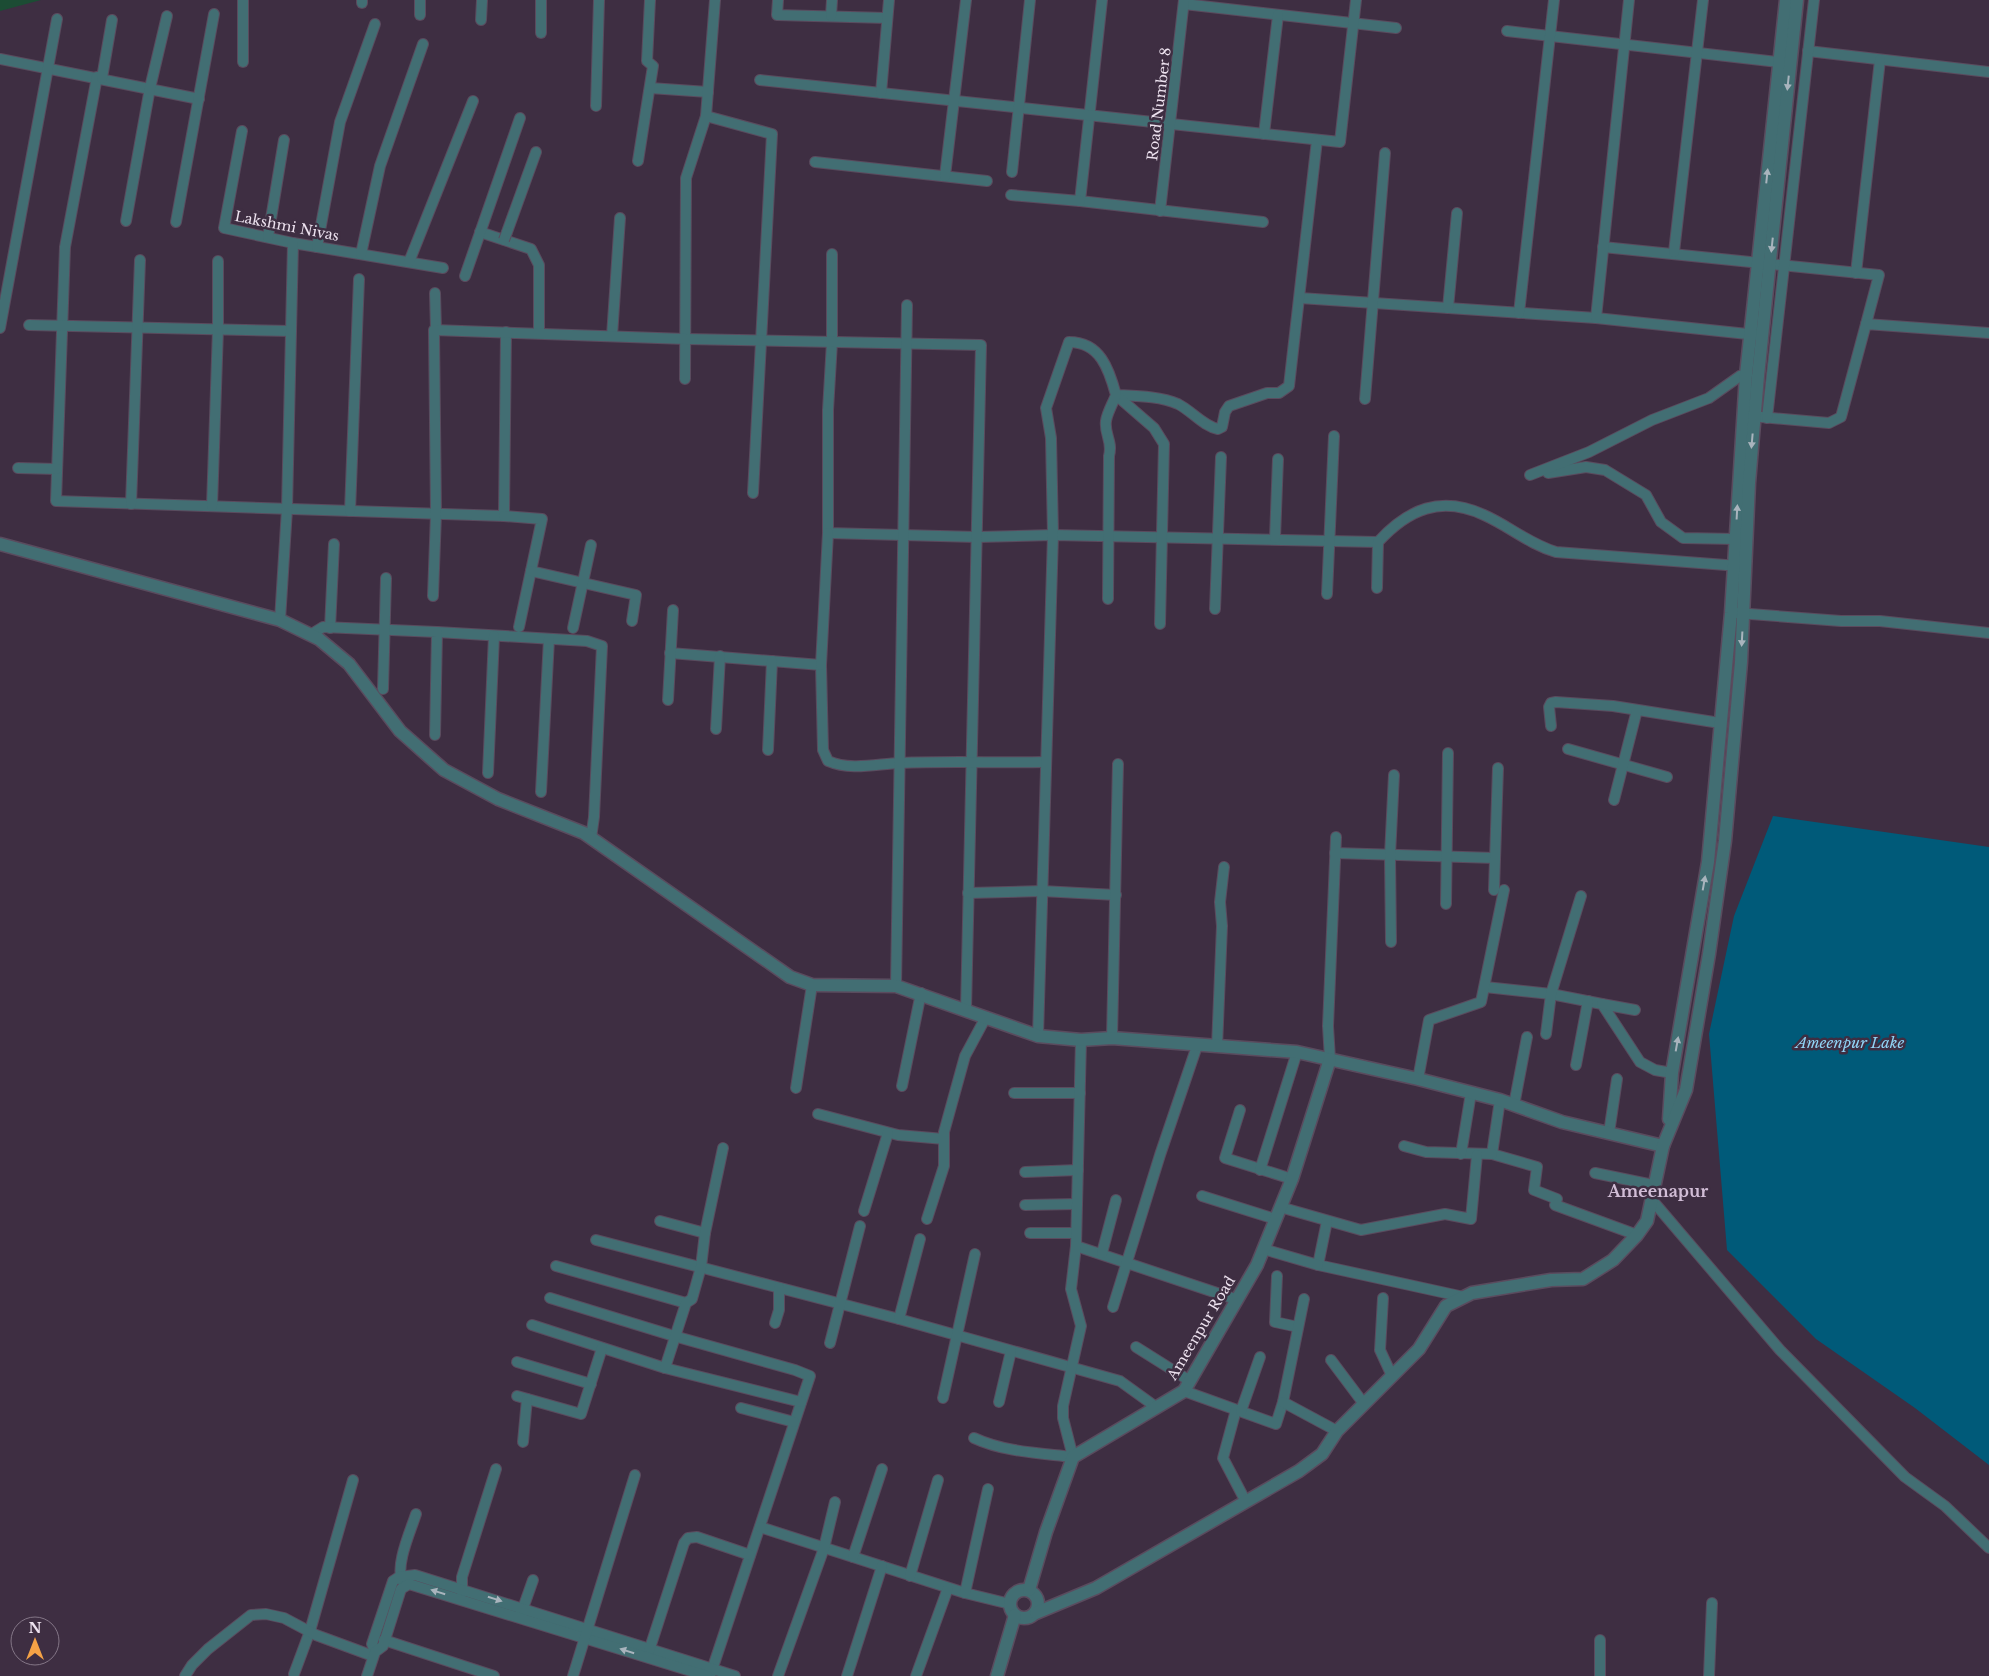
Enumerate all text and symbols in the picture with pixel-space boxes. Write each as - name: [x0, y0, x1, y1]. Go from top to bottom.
- street label: Road Number 8: [1143, 46, 1175, 162]
- one-way arrow: [1784, 76, 1792, 92]
- one-way arrow: [1763, 168, 1771, 184]
- street label: Lakshmi Nivas: [233, 207, 341, 245]
- one-way arrow: [1768, 237, 1776, 253]
- one-way arrow: [1748, 434, 1756, 450]
- one-way arrow: [1734, 504, 1742, 520]
- one-way arrow: [1738, 631, 1746, 647]
- one-way arrow: [1701, 875, 1709, 891]
- water label: Ameenpur Lake: [1794, 1033, 1904, 1052]
- one-way arrow: [1674, 1035, 1682, 1051]
- district label: Ameenapur: [1607, 1181, 1708, 1201]
- street label: Ameenpur Road: [1162, 1272, 1239, 1384]
- one-way arrow: [431, 1587, 446, 1595]
- one-way arrow: [488, 1595, 503, 1603]
- north arrow: [10, 1616, 60, 1666]
- text: N: [28, 1619, 42, 1637]
- one-way arrow: [619, 1646, 634, 1654]

